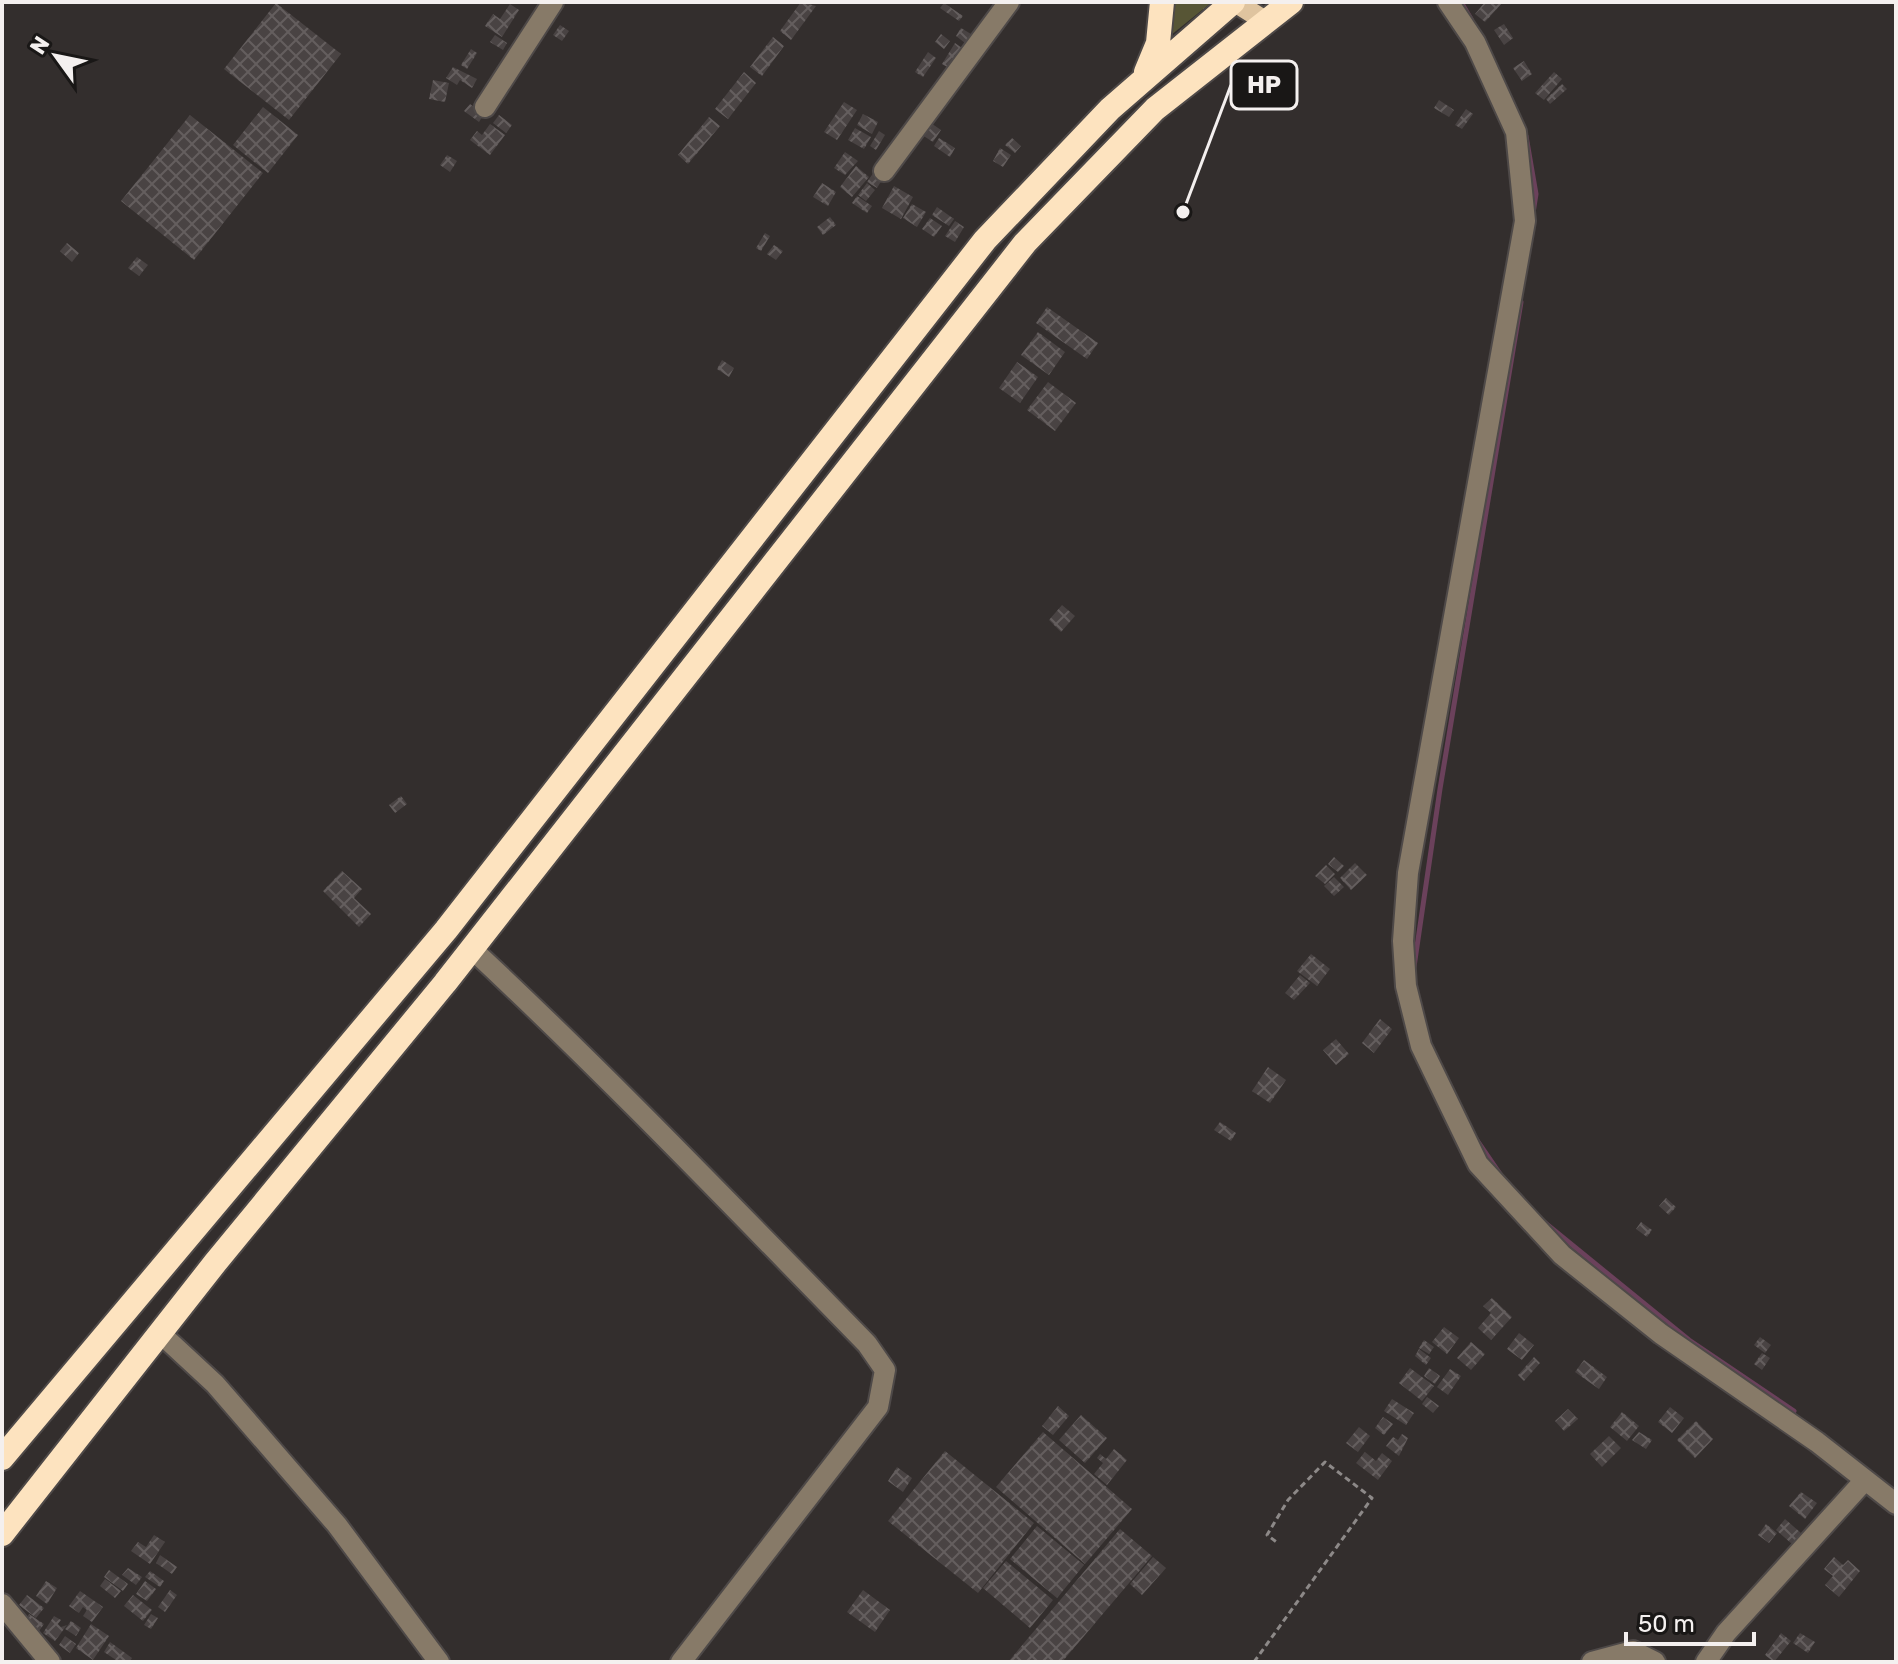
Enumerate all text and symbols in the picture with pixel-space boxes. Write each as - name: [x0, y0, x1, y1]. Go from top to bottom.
- north arrow: [16, 16, 96, 96]
- text: N: [24, 31, 55, 59]
- callout: HP: [1231, 61, 1297, 109]
- text: HP: [1247, 71, 1281, 99]
- scale bar: [1626, 1596, 1754, 1646]
- text: 50 m: [1638, 1610, 1695, 1638]

